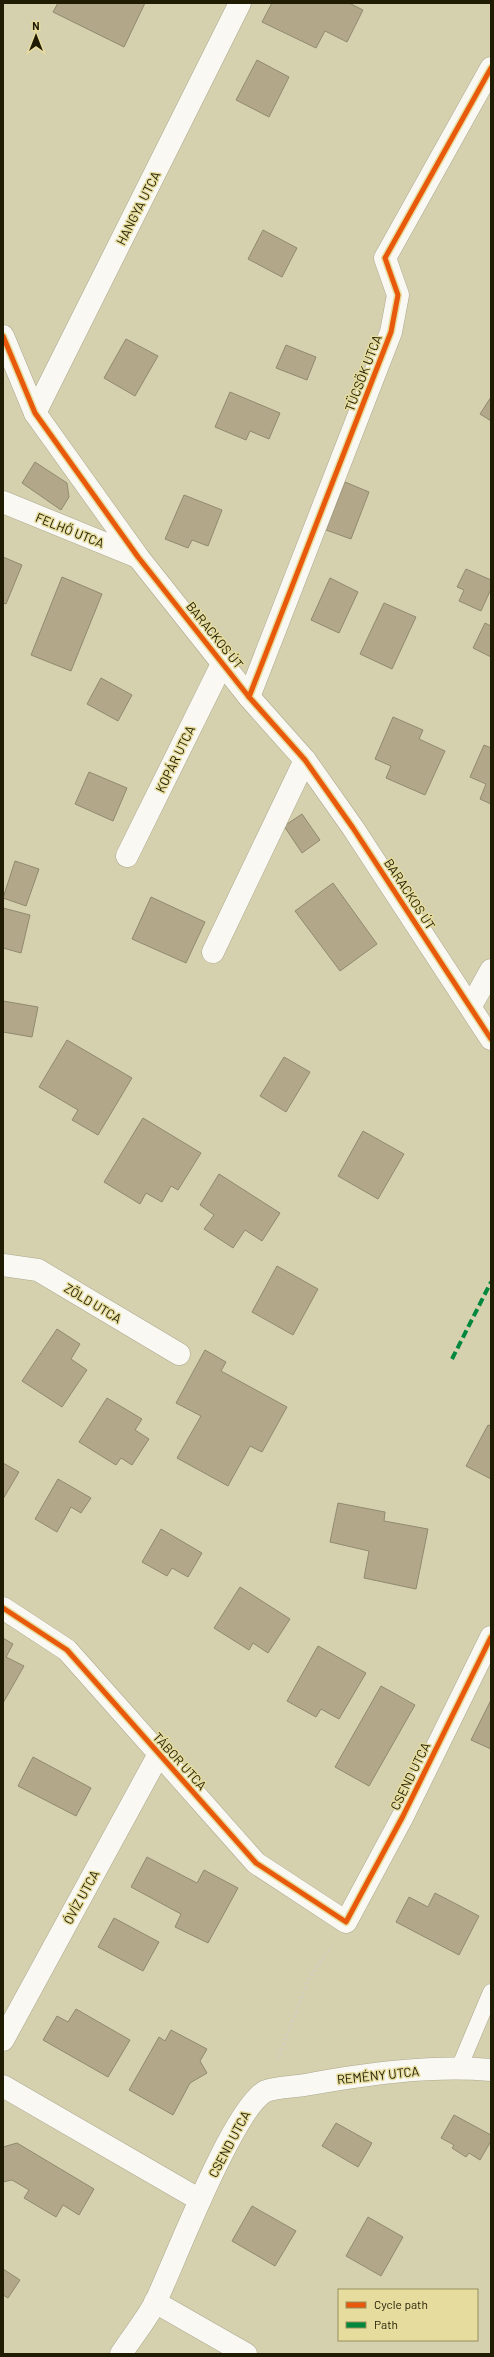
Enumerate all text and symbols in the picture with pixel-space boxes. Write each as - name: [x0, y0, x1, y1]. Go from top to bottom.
- north arrow: [16, 16, 56, 56]
- text: N: [32, 19, 40, 32]
- street label: HANGYA UTCA: [113, 168, 164, 248]
- street label: TÜCSÖK UTCA: [341, 332, 385, 414]
- street label: FELHŐ UTCA: [33, 509, 107, 551]
- street label: BARACKOS ÚT: [183, 598, 247, 672]
- street label: KOPÁR UTCA: [152, 723, 198, 795]
- street label: BARACKOS ÚT: [381, 855, 439, 933]
- street label: ZÖLD UTCA: [61, 1280, 125, 1326]
- street label: TÁBOR UTCA: [150, 1729, 210, 1793]
- street label: CSEND UTCA: [387, 1739, 433, 1813]
- street label: ÓVÍZ UTCA: [60, 1867, 103, 1927]
- street label: REMÉNY UTCA: [336, 2063, 420, 2087]
- street label: CSEND UTCA: [205, 2108, 253, 2180]
- legend: [338, 2289, 478, 2341]
- text: Cycle path: [374, 2297, 428, 2311]
- text: Path: [374, 2317, 398, 2331]

